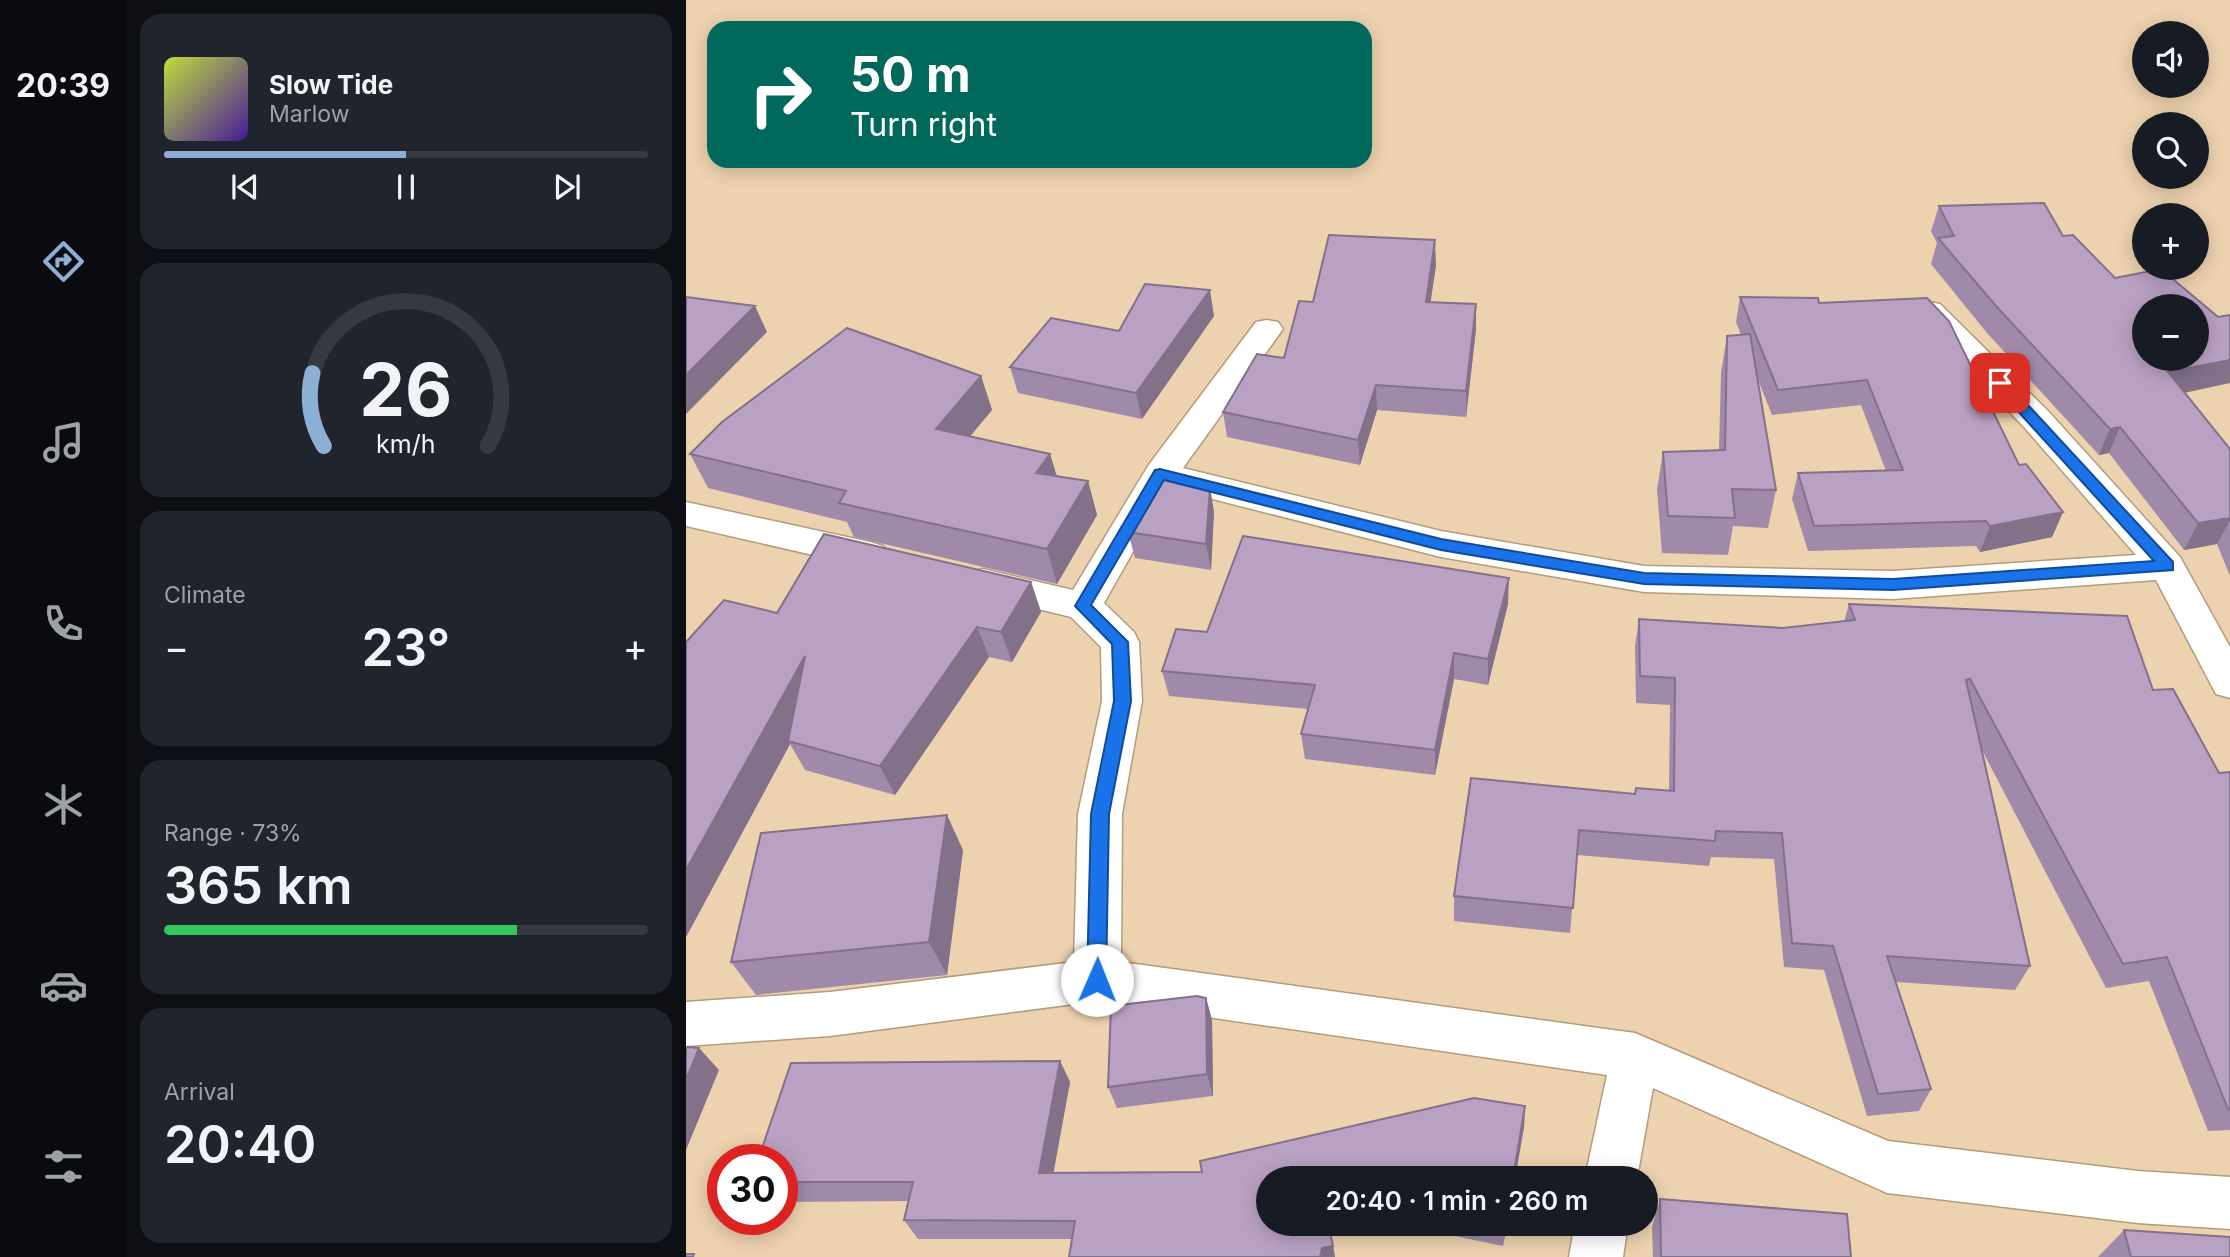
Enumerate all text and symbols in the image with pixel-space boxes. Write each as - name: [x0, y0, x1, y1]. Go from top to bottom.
- map controls: [2132, 21, 2209, 371]
- button: sound: [2132, 21, 2209, 98]
- text: 50 m: [850, 45, 971, 104]
- icon: right: [735, 49, 826, 140]
- text: 20:39: [16, 66, 110, 105]
- text: Slow Tide: [269, 69, 393, 100]
- text: Marlow: [269, 100, 349, 128]
- text: Turn right: [850, 105, 997, 144]
- button: search: [2132, 112, 2209, 189]
- icon: previous: [226, 168, 264, 206]
- icon: pause: [387, 168, 425, 206]
- icon: next: [548, 168, 586, 206]
- button: +: [2132, 203, 2209, 280]
- icon: directions: [39, 237, 88, 286]
- button: −: [2132, 294, 2209, 371]
- text: 26: [359, 345, 453, 434]
- pin: [1970, 353, 2030, 413]
- icon: arrive: [1981, 364, 2019, 402]
- icon: music: [39, 418, 88, 467]
- text: km/h: [376, 429, 436, 459]
- text: Climate: [164, 581, 246, 609]
- icon: phone: [39, 599, 88, 648]
- text: 23°: [362, 616, 450, 679]
- text: −: [164, 624, 189, 670]
- text: +: [623, 624, 648, 670]
- icon: climate: [39, 780, 88, 829]
- text: Range · 73%: [164, 819, 302, 847]
- text: 365 km: [164, 854, 353, 917]
- position arrow: [1060, 943, 1134, 1017]
- icon: car: [39, 961, 88, 1010]
- text: Arrival: [164, 1078, 235, 1106]
- text: 20:40: [164, 1113, 316, 1176]
- icon: filters: [39, 1142, 88, 1191]
- speed limit sign: 30: [707, 1144, 798, 1235]
- text: 20:40 · 1 min · 260 m: [1326, 1185, 1588, 1216]

